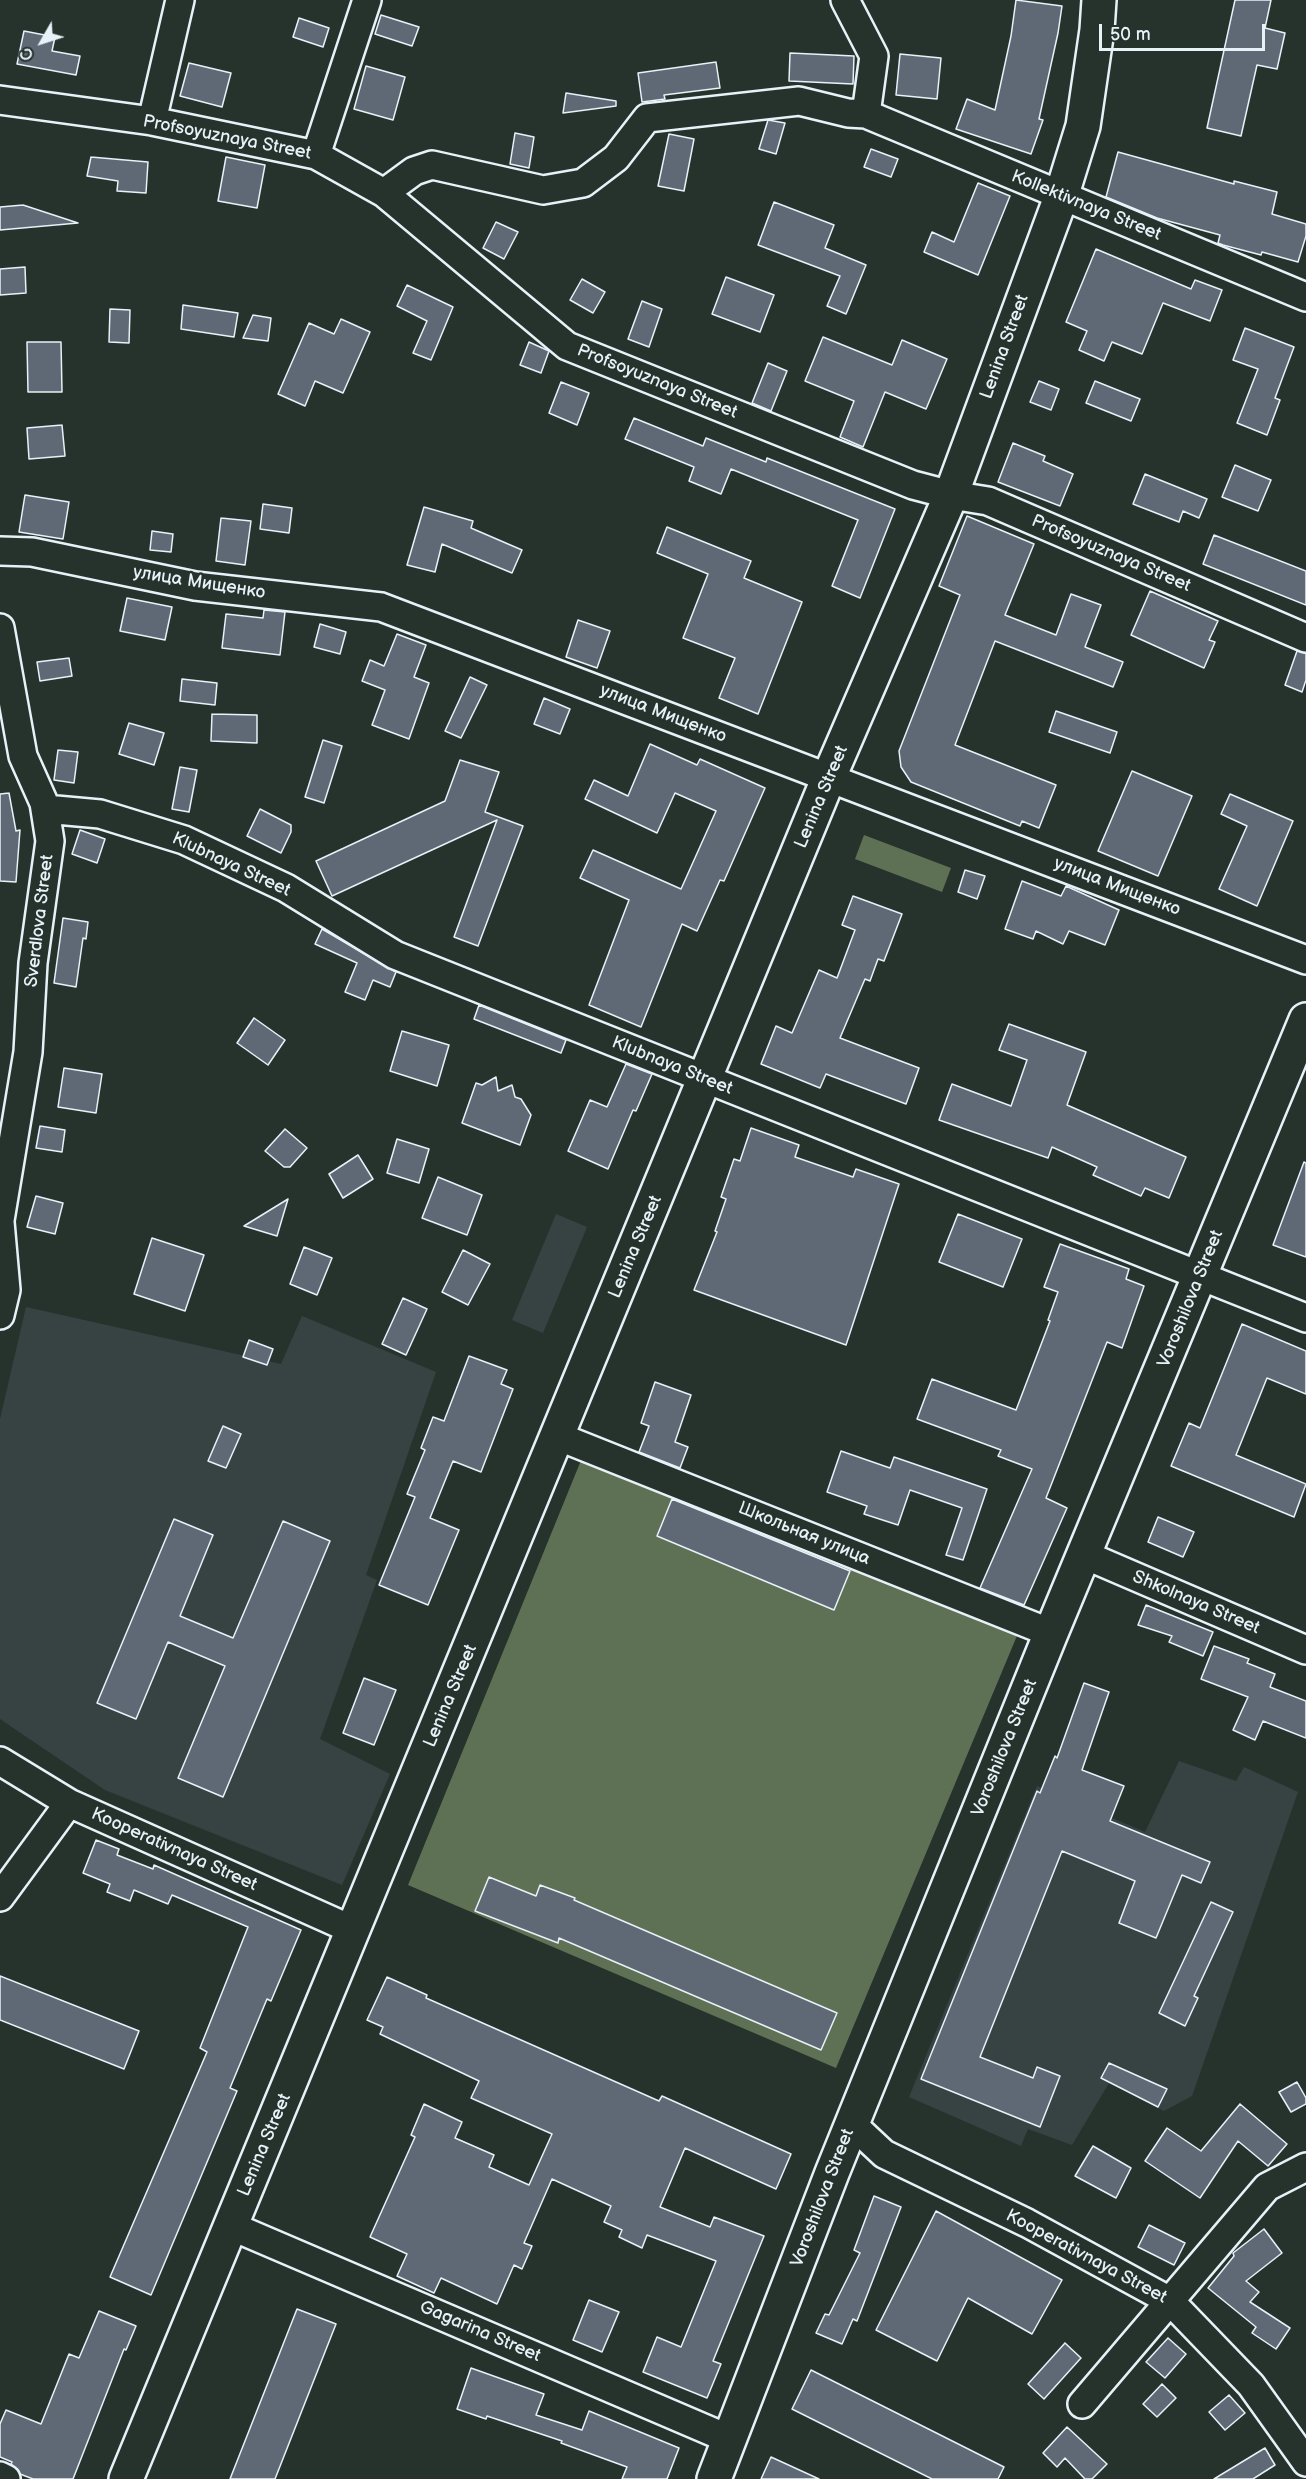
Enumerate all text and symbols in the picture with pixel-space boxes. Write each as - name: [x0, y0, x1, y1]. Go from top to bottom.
- north arrow: [12, 12, 72, 72]
- scale bar: [1102, 12, 1268, 50]
- text: 50 m: [1110, 24, 1151, 45]
- text: С: [17, 43, 39, 64]
- street label: Profsoyuznaya Street: [141, 111, 313, 165]
- street label: Kollektivnaya Street: [1008, 166, 1164, 246]
- street label: Lenina Street: [976, 292, 1034, 402]
- street label: Profsoyuznaya Street: [574, 340, 740, 424]
- street label: Profsoyuznaya Street: [1028, 511, 1194, 597]
- street label: улица Мищенко: [131, 562, 267, 604]
- street label: улица Мищенко: [597, 680, 729, 748]
- street label: Lenina Street: [791, 742, 853, 852]
- street label: Klubnaya Street: [168, 828, 294, 902]
- street label: Sverdlova Street: [21, 853, 59, 989]
- street label: улица Мищенко: [1051, 853, 1183, 921]
- street label: Klubnaya Street: [608, 1032, 736, 1100]
- street label: Lenina Street: [605, 1192, 667, 1302]
- street label: Voroshilova Street: [1154, 1227, 1228, 1371]
- street label: Школьная улица: [735, 1498, 873, 1570]
- street label: Shkolnaya Street: [1129, 1566, 1263, 1640]
- street label: Lenina Street: [420, 1641, 482, 1751]
- street label: Voroshilova Street: [968, 1676, 1042, 1820]
- street label: Kooperativnaya Street: [88, 1804, 260, 1896]
- street label: Lenina Street: [234, 2090, 296, 2200]
- street label: Voroshilova Street: [787, 2126, 859, 2270]
- street label: Kooperativnaya Street: [1002, 2205, 1170, 2309]
- street label: Gagarina Street: [416, 2297, 544, 2367]

